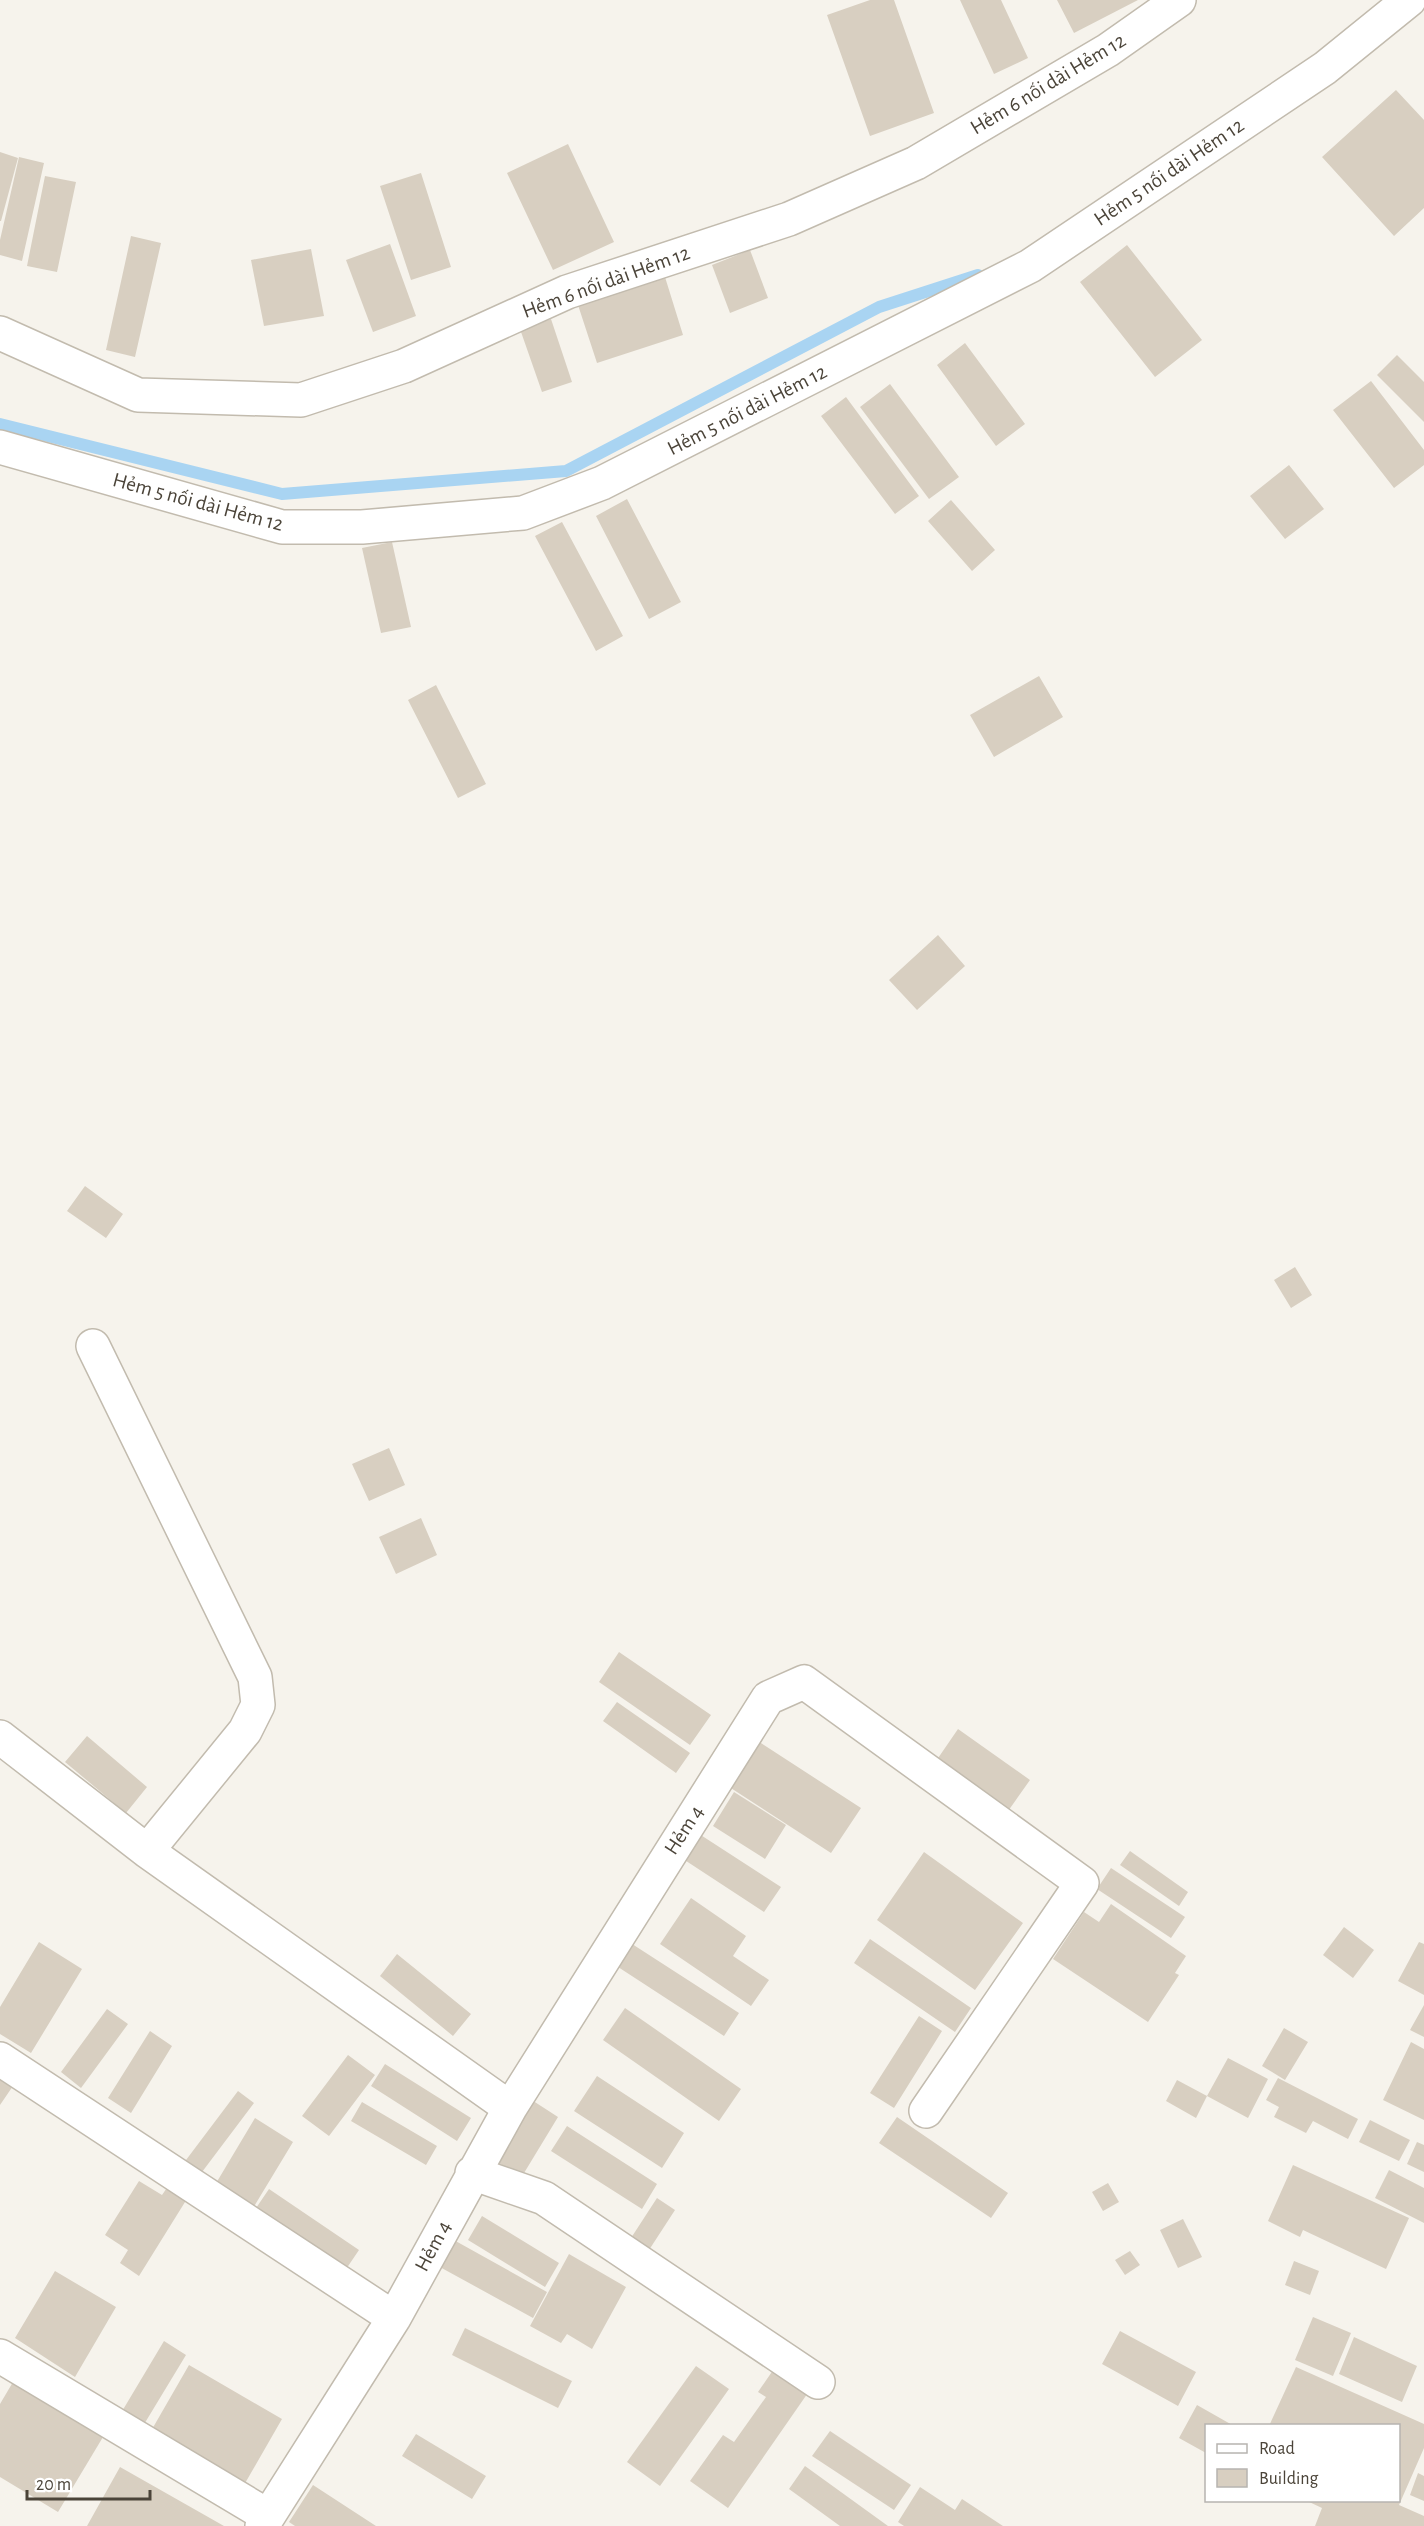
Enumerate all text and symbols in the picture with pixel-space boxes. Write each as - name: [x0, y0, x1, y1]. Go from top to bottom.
- street label: Hẻm 6 nối dài Hẻm 12: [967, 29, 1129, 139]
- street label: Hẻm 5 nối dài Hẻm 12: [1090, 114, 1248, 230]
- street label: Hẻm 6 nối dài Hẻm 12: [519, 242, 693, 322]
- street label: Hẻm 5 nối dài Hẻm 12: [664, 361, 830, 459]
- street label: Hẻm 5 nối dài Hẻm 12: [110, 469, 286, 535]
- street label: Hẻm 4: [660, 1802, 708, 1858]
- street label: Hẻm 4: [411, 2217, 455, 2275]
- legend: [1205, 2424, 1400, 2502]
- text: Road: [1259, 2440, 1295, 2458]
- scale bar: [27, 2463, 150, 2501]
- text: Building: [1259, 2470, 1319, 2488]
- text: 20 m: [36, 2476, 71, 2494]

